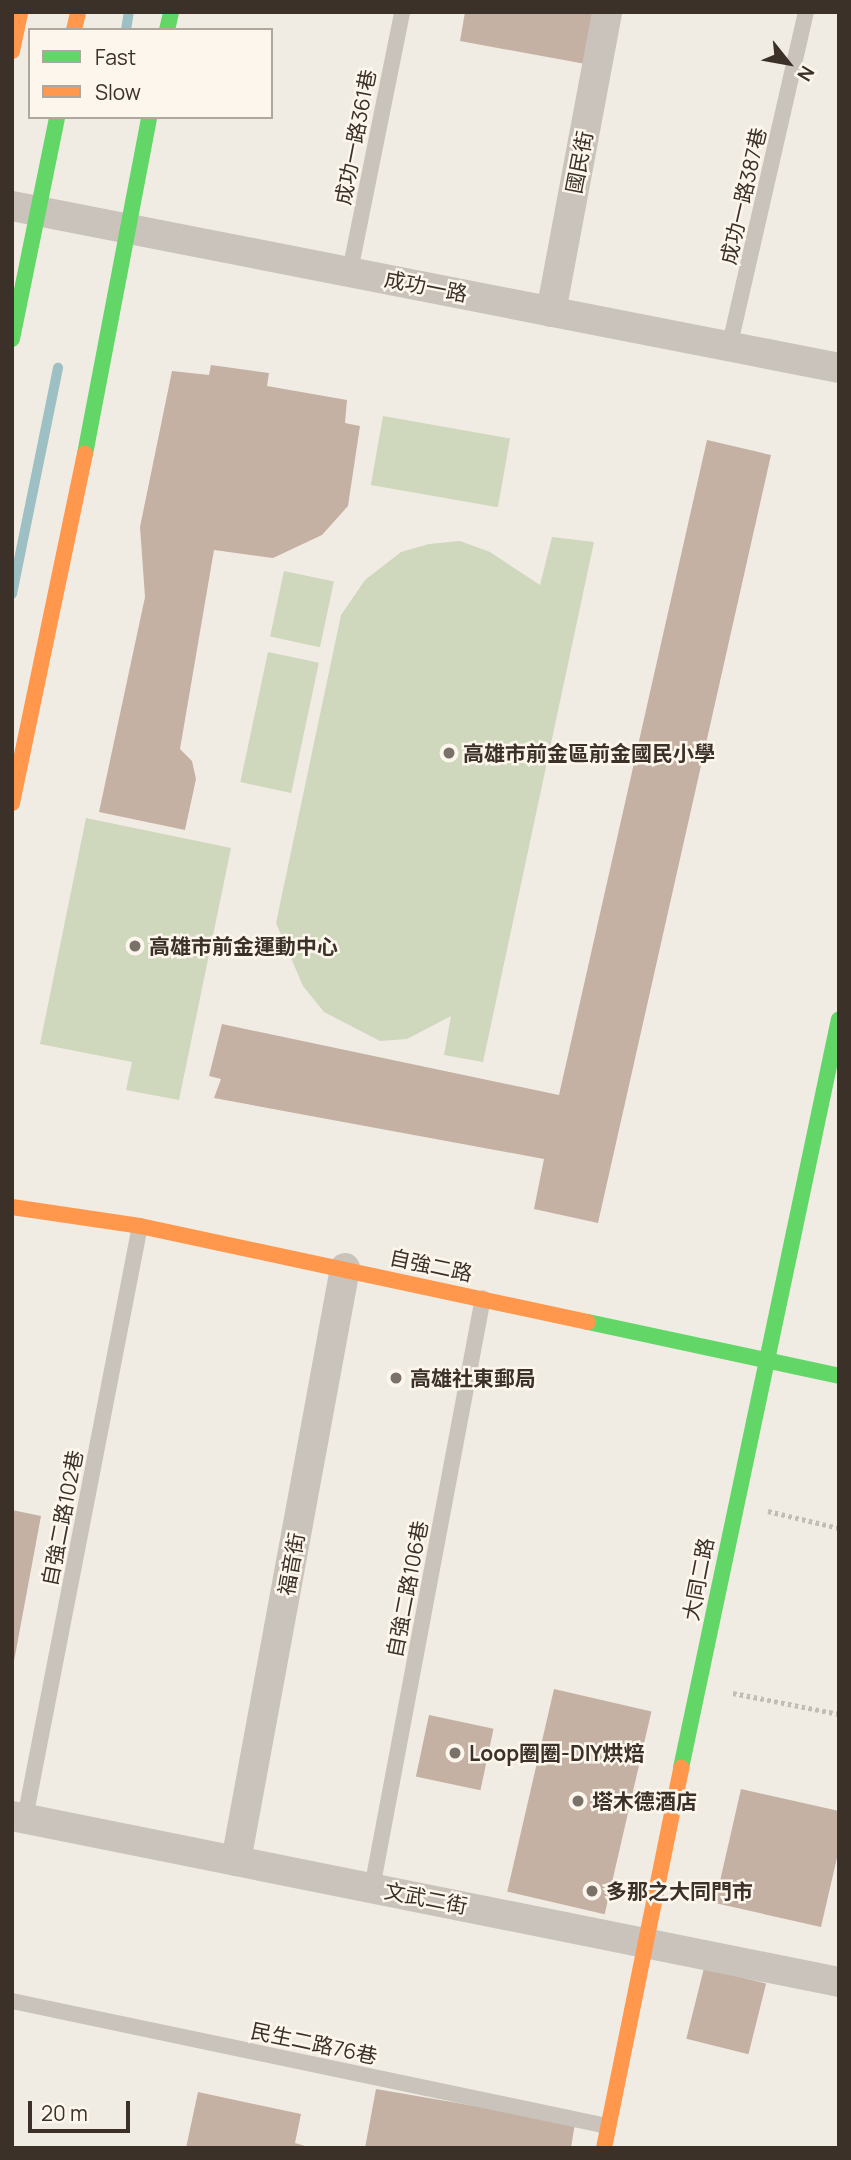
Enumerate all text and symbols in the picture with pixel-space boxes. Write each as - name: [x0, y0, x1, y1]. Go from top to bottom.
- legend: [28, 28, 273, 119]
- north arrow: [753, 28, 823, 98]
- text: Fast: [95, 43, 136, 71]
- text: N: [791, 61, 821, 86]
- street label: 成功一路361巷: [330, 67, 380, 207]
- text: Slow: [95, 78, 141, 106]
- street label: 成功一路387巷: [715, 125, 771, 267]
- street label: 國民街: [561, 129, 597, 195]
- street label: 成功一路: [382, 266, 470, 306]
- place label: 高雄市前金區前金國民小學: [463, 740, 715, 766]
- marker: 高雄市前金區前金國民小學: [441, 745, 457, 761]
- place label: 高雄市前金運動中心: [149, 933, 338, 959]
- marker: 高雄市前金運動中心: [127, 938, 143, 954]
- street label: 自強二路: [387, 1244, 475, 1286]
- place label: 高雄社東郵局: [410, 1365, 536, 1391]
- marker: 高雄社東郵局: [388, 1370, 404, 1386]
- street label: 自強二路102巷: [36, 1448, 88, 1588]
- street label: 自強二路106巷: [381, 1518, 433, 1660]
- street label: 福音街: [273, 1531, 309, 1597]
- street label: 大同二路: [678, 1535, 718, 1623]
- place label: Loop圈圈-DIY烘焙: [469, 1740, 645, 1766]
- marker: Loop圈圈-DIY烘焙: [447, 1745, 463, 1761]
- place label: 塔木德酒店: [592, 1788, 697, 1814]
- marker: 塔木德酒店: [570, 1793, 586, 1809]
- street label: 文武二街: [382, 1878, 470, 1918]
- place label: 多那之大同門市: [606, 1878, 753, 1904]
- marker: 多那之大同門市: [584, 1883, 600, 1899]
- street label: 民生二路76巷: [248, 2017, 380, 2069]
- scale bar: [32, 2086, 133, 2130]
- text: 20 m: [41, 2099, 88, 2127]

